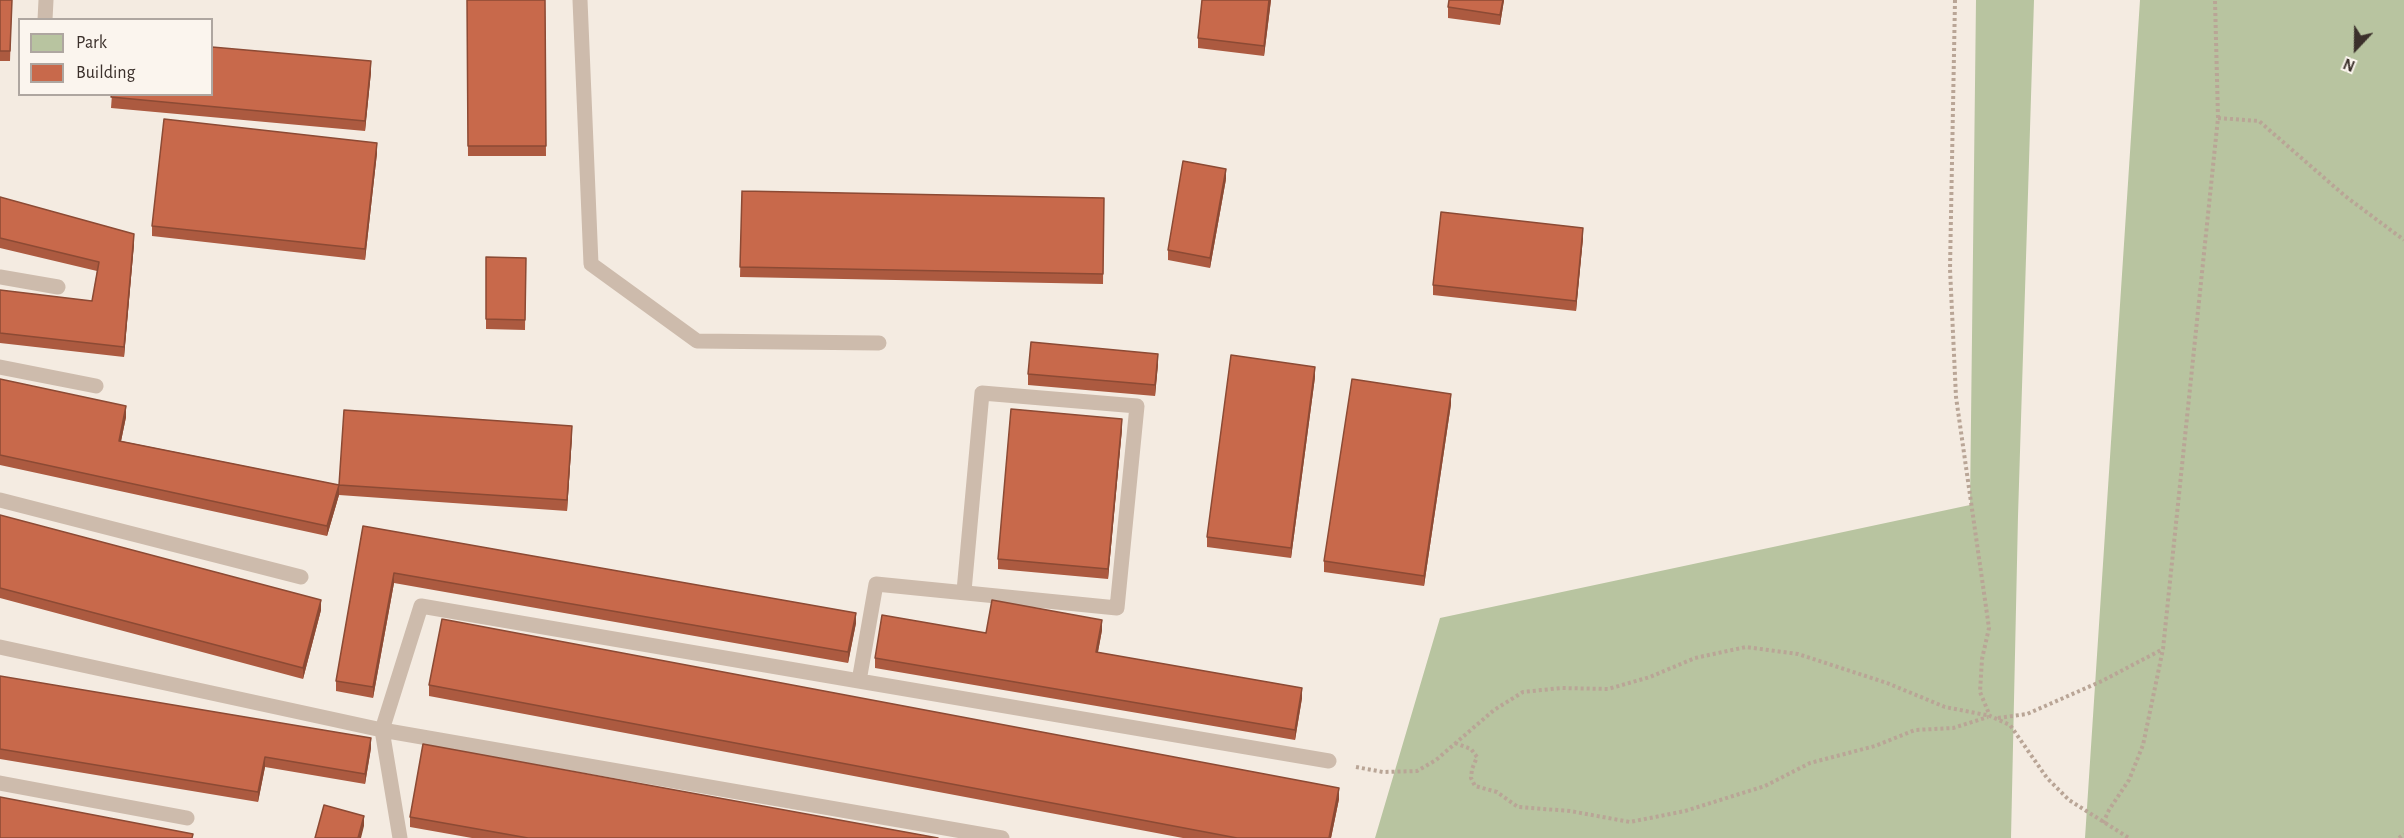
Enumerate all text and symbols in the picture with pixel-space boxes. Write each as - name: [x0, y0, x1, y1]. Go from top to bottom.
- legend: [18, 18, 213, 96]
- north arrow: [2326, 18, 2386, 78]
- text: Park: [76, 34, 107, 52]
- text: N: [2341, 55, 2357, 74]
- text: Building: [76, 64, 135, 82]

